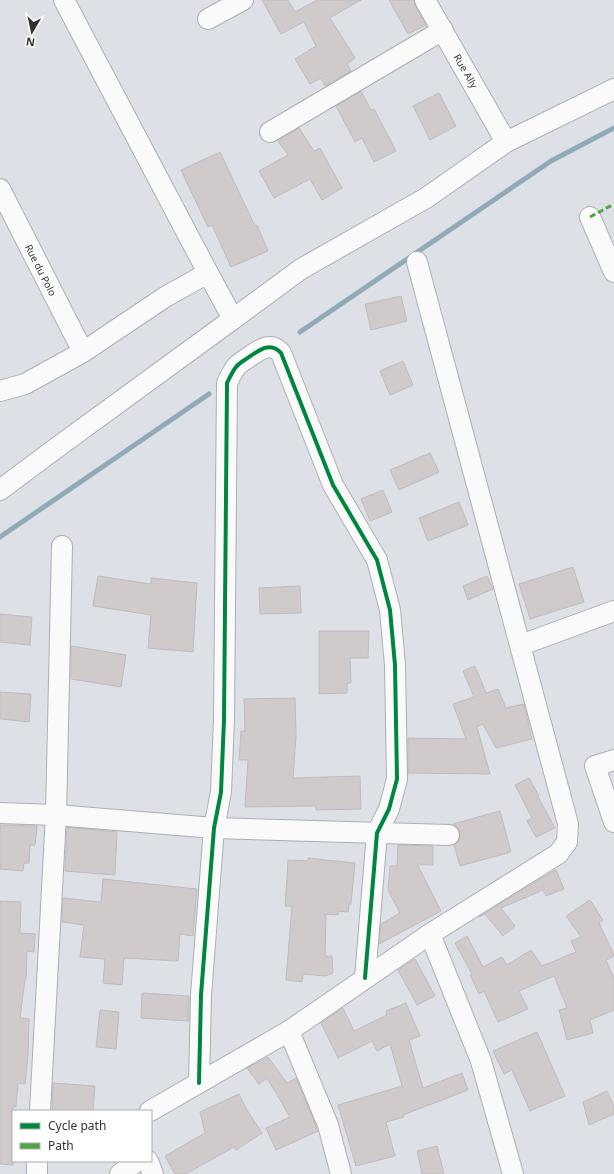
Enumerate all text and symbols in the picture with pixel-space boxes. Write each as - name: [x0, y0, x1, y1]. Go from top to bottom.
- north arrow: [12, 12, 52, 52]
- text: N: [25, 34, 36, 50]
- street label: Rue Ally: [451, 51, 482, 91]
- street label: Rue du Polo: [22, 242, 60, 298]
- legend: [12, 1110, 152, 1162]
- text: Cycle path: [48, 1117, 106, 1134]
- text: Path: [48, 1137, 74, 1154]

